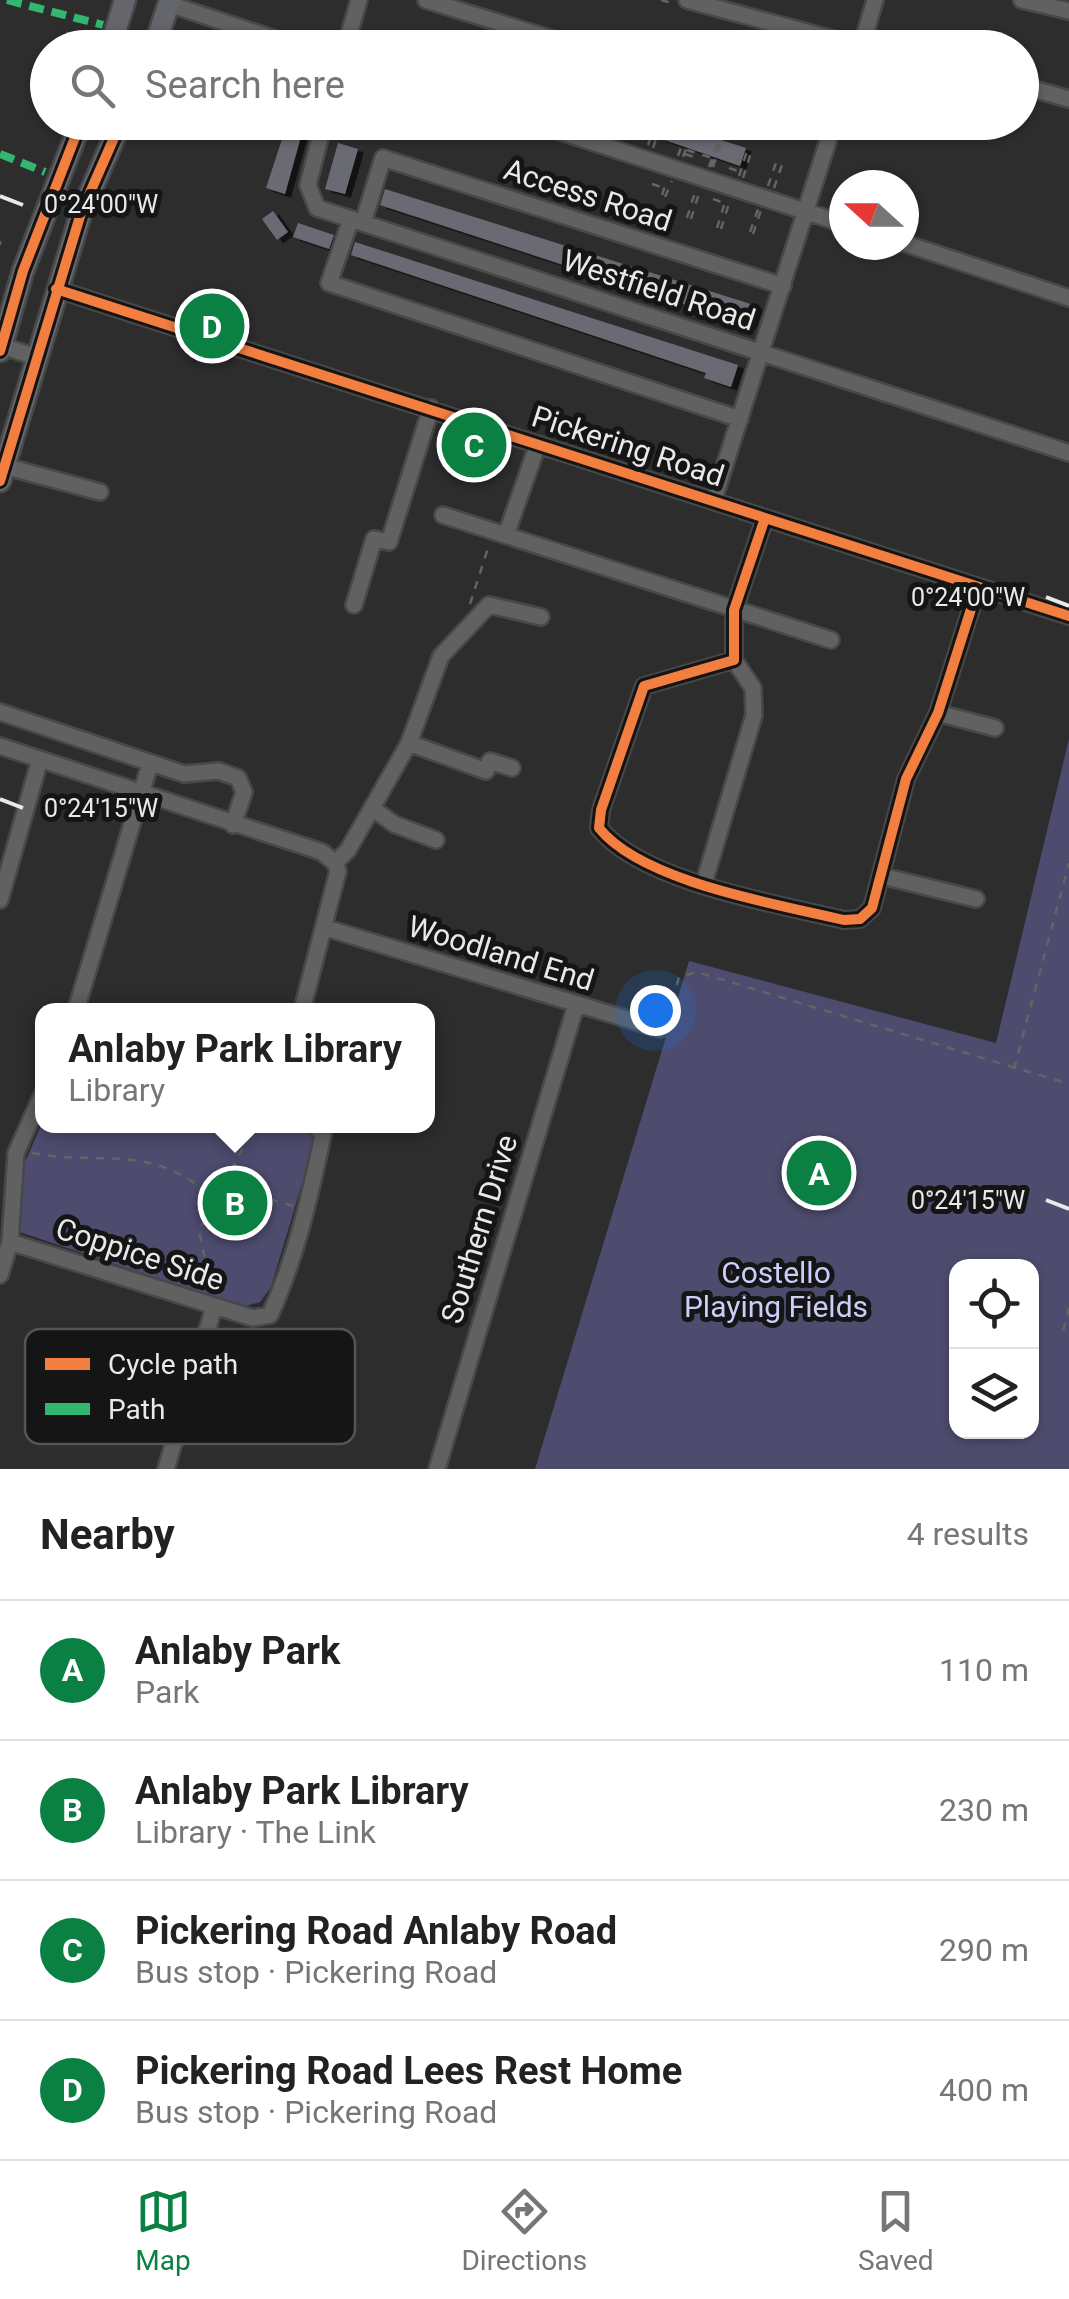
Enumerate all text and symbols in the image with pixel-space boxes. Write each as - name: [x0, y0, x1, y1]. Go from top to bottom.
- search box: [30, 30, 1039, 140]
- icon: search: [65, 58, 120, 113]
- text: Search here: [145, 63, 345, 107]
- street label: Access Road: [500, 151, 676, 239]
- north arrow: [829, 170, 919, 260]
- text: 0°24'00"W: [44, 190, 158, 219]
- street label: Westfield Road: [558, 242, 760, 338]
- pin: D: [180, 288, 244, 364]
- street label: Pickering Road: [528, 398, 728, 494]
- pin: C: [442, 408, 506, 482]
- text: 0°24'00"W: [911, 583, 1025, 612]
- text: 0°24'15"W: [44, 794, 158, 823]
- street label: Woodland End: [404, 908, 598, 998]
- your location: [630, 985, 681, 1036]
- popup: [35, 1003, 435, 1133]
- text: Anlaby Park Library: [68, 1027, 402, 1071]
- text: Library: [68, 1071, 165, 1109]
- street label: Southern Drive: [434, 1131, 524, 1327]
- pin: A: [786, 1136, 852, 1210]
- pin: B: [202, 1166, 268, 1240]
- text: 0°24'15"W: [911, 1186, 1025, 1215]
- street label: Coppice Side: [52, 1210, 228, 1298]
- park label: Costello Playing Fields: [684, 1255, 868, 1324]
- map controls: [949, 1259, 1039, 1439]
- button: locate: [949, 1259, 1039, 1349]
- legend: [25, 1329, 355, 1444]
- text: Cycle path: [108, 1348, 238, 1381]
- button: layers: [949, 1349, 1039, 1439]
- text: Path: [108, 1393, 165, 1426]
- text: Nearby: [40, 1510, 175, 1559]
- text: 4 results: [907, 1515, 1029, 1553]
- text: Anlaby Park: [135, 1629, 340, 1673]
- text: A: [62, 1651, 83, 1689]
- text: 110 m: [939, 1651, 1029, 1689]
- text: Park: [135, 1673, 199, 1711]
- text: Anlaby Park Library: [135, 1769, 469, 1813]
- text: B: [62, 1791, 83, 1829]
- text: 230 m: [939, 1791, 1029, 1829]
- text: Library · The Link: [135, 1813, 376, 1851]
- text: Pickering Road Anlaby Road: [135, 1909, 617, 1953]
- text: C: [62, 1931, 83, 1969]
- text: 290 m: [939, 1931, 1029, 1969]
- text: Bus stop · Pickering Road: [135, 1953, 497, 1991]
- text: Pickering Road Lees Rest Home: [135, 2049, 682, 2093]
- text: D: [62, 2071, 83, 2109]
- text: 400 m: [939, 2071, 1029, 2109]
- text: Bus stop · Pickering Road: [135, 2093, 497, 2131]
- tab: Map: [135, 2184, 191, 2277]
- tab: Directions: [461, 2184, 587, 2277]
- tab: Saved: [858, 2184, 934, 2277]

